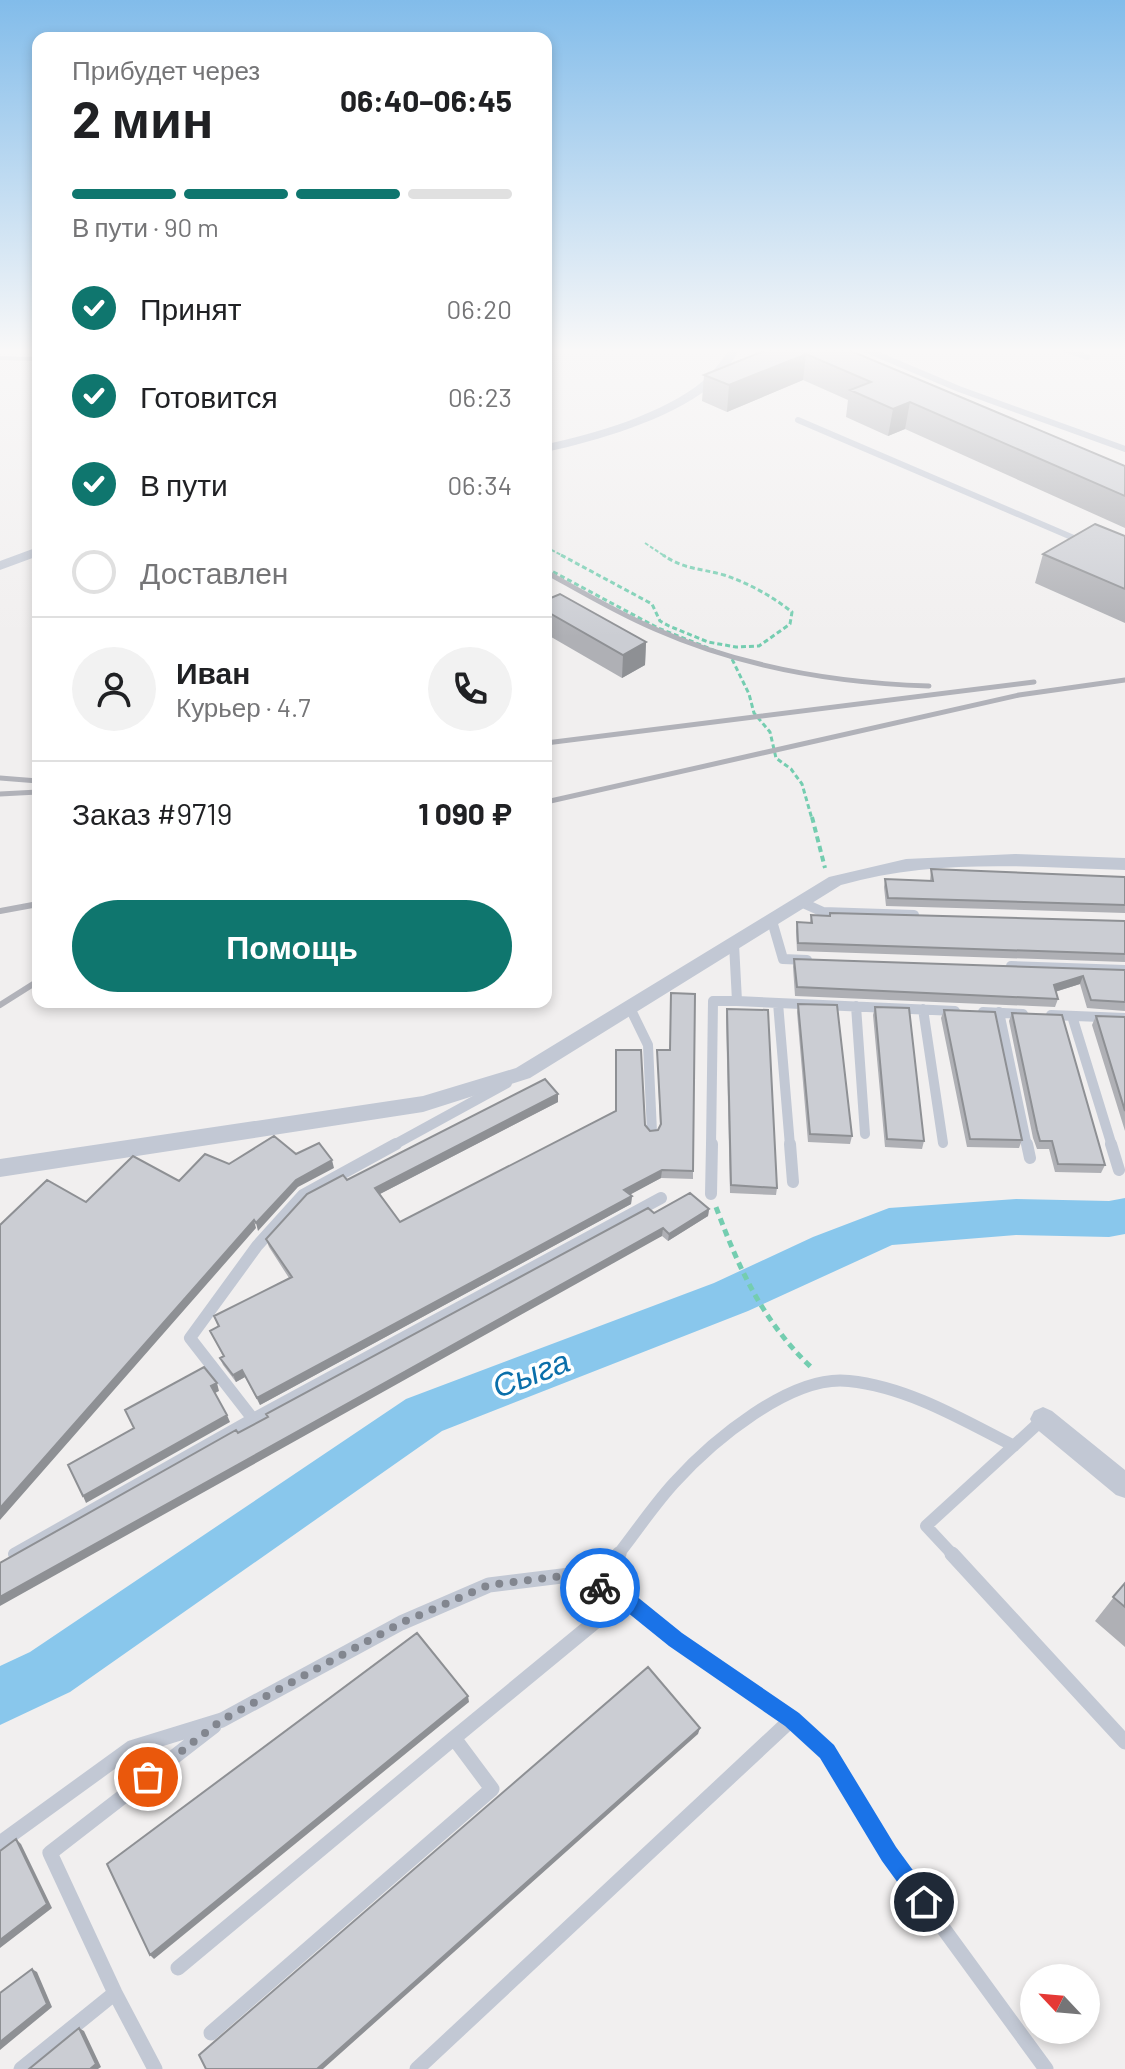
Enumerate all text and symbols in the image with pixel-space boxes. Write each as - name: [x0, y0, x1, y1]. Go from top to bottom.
- text: Прибудет через: [72, 54, 260, 85]
- text: 06:40–06:45: [340, 82, 512, 118]
- text: 2 мин: [72, 86, 213, 148]
- text: В пути · 90 m: [72, 211, 219, 242]
- icon: check: [72, 286, 116, 330]
- text: Принят: [140, 290, 242, 326]
- text: 06:20: [446, 293, 512, 324]
- icon: check: [72, 374, 116, 418]
- text: Готовится: [140, 378, 278, 414]
- text: 06:23: [448, 381, 512, 412]
- icon: check: [72, 462, 116, 506]
- text: В пути: [140, 466, 228, 502]
- text: 06:34: [447, 469, 512, 500]
- text: Доставлен: [140, 554, 288, 590]
- button: person: [72, 647, 156, 731]
- button: phone: [428, 647, 512, 731]
- text: Иван: [176, 654, 250, 690]
- text: Курьер · 4.7: [176, 691, 311, 722]
- text: Заказ #9719: [72, 795, 233, 831]
- text: 1 090 ₽: [418, 795, 512, 831]
- button: Помощь: [72, 900, 512, 992]
- water label: Сыга: [486, 1340, 574, 1404]
- courier: [560, 1548, 640, 1628]
- icon: bike: [578, 1566, 622, 1610]
- pin: [114, 1743, 182, 1811]
- icon: bag: [126, 1755, 170, 1799]
- pin: [890, 1868, 958, 1936]
- icon: home: [902, 1880, 946, 1924]
- north arrow: [1020, 1964, 1100, 2044]
- map controls: [1020, 1964, 1100, 2044]

